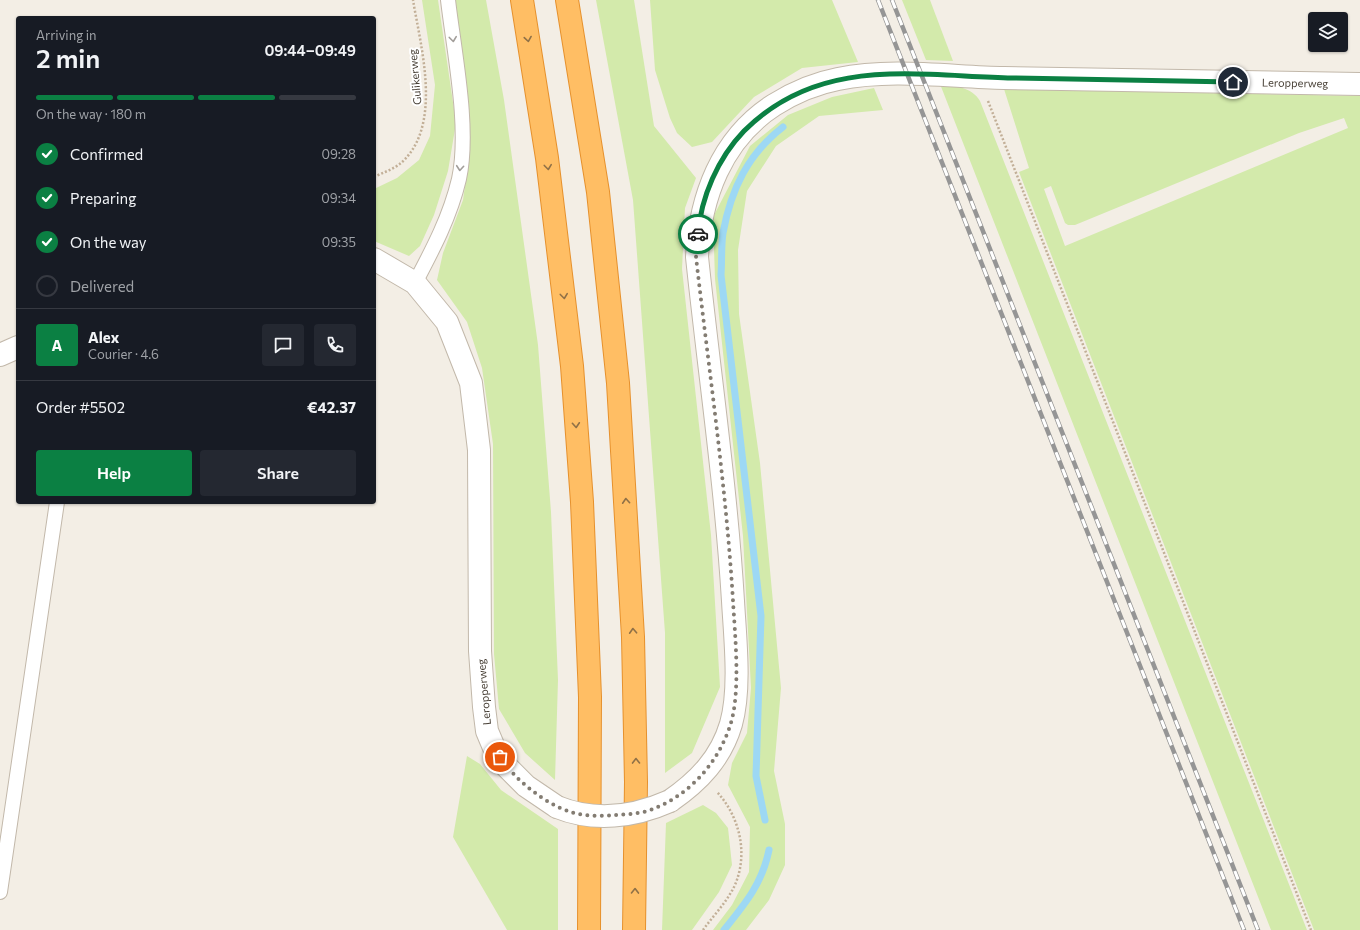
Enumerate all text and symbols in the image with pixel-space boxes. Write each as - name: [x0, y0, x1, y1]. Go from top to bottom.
- map controls: [1308, 12, 1348, 52]
- button: layers: [1308, 12, 1348, 52]
- text: Arriving in: [36, 27, 96, 43]
- one-way arrow: [523, 35, 532, 42]
- one-way arrow: [448, 36, 457, 42]
- text: 09:44–09:49: [264, 41, 356, 59]
- text: 2 min: [36, 42, 100, 73]
- street label: Gulikerweg: [406, 48, 423, 106]
- pin: [1216, 65, 1250, 99]
- icon: home: [1222, 71, 1244, 93]
- street label: Leropperweg: [1262, 75, 1328, 90]
- text: On the way · 180 m: [36, 106, 146, 122]
- icon: check: [36, 143, 58, 165]
- text: Confirmed: [70, 145, 143, 163]
- text: 09:28: [321, 146, 356, 162]
- one-way arrow: [543, 164, 552, 170]
- one-way arrow: [455, 165, 464, 171]
- icon: check: [36, 187, 58, 209]
- text: Preparing: [70, 189, 136, 207]
- text: 09:34: [321, 190, 356, 206]
- courier: [678, 214, 718, 254]
- icon: car: [687, 223, 709, 245]
- icon: check: [36, 231, 58, 253]
- text: On the way: [70, 233, 147, 251]
- text: 09:35: [322, 234, 356, 250]
- text: Delivered: [70, 277, 134, 295]
- one-way arrow: [559, 293, 568, 299]
- button: chat: [262, 324, 304, 366]
- button: phone: [314, 324, 356, 366]
- text: Alex: [88, 328, 119, 346]
- text: A: [52, 336, 62, 354]
- text: Courier · 4.6: [88, 346, 159, 362]
- text: Order #5502: [36, 398, 125, 416]
- text: €42.37: [307, 398, 356, 416]
- one-way arrow: [572, 422, 581, 428]
- button: Help: [36, 450, 192, 496]
- button: Share: [200, 450, 356, 496]
- one-way arrow: [621, 498, 630, 504]
- one-way arrow: [629, 628, 637, 634]
- street label: Leropperweg: [474, 658, 493, 726]
- pin: [483, 740, 517, 774]
- icon: bag: [489, 746, 511, 768]
- one-way arrow: [632, 758, 640, 764]
- one-way arrow: [630, 888, 639, 894]

